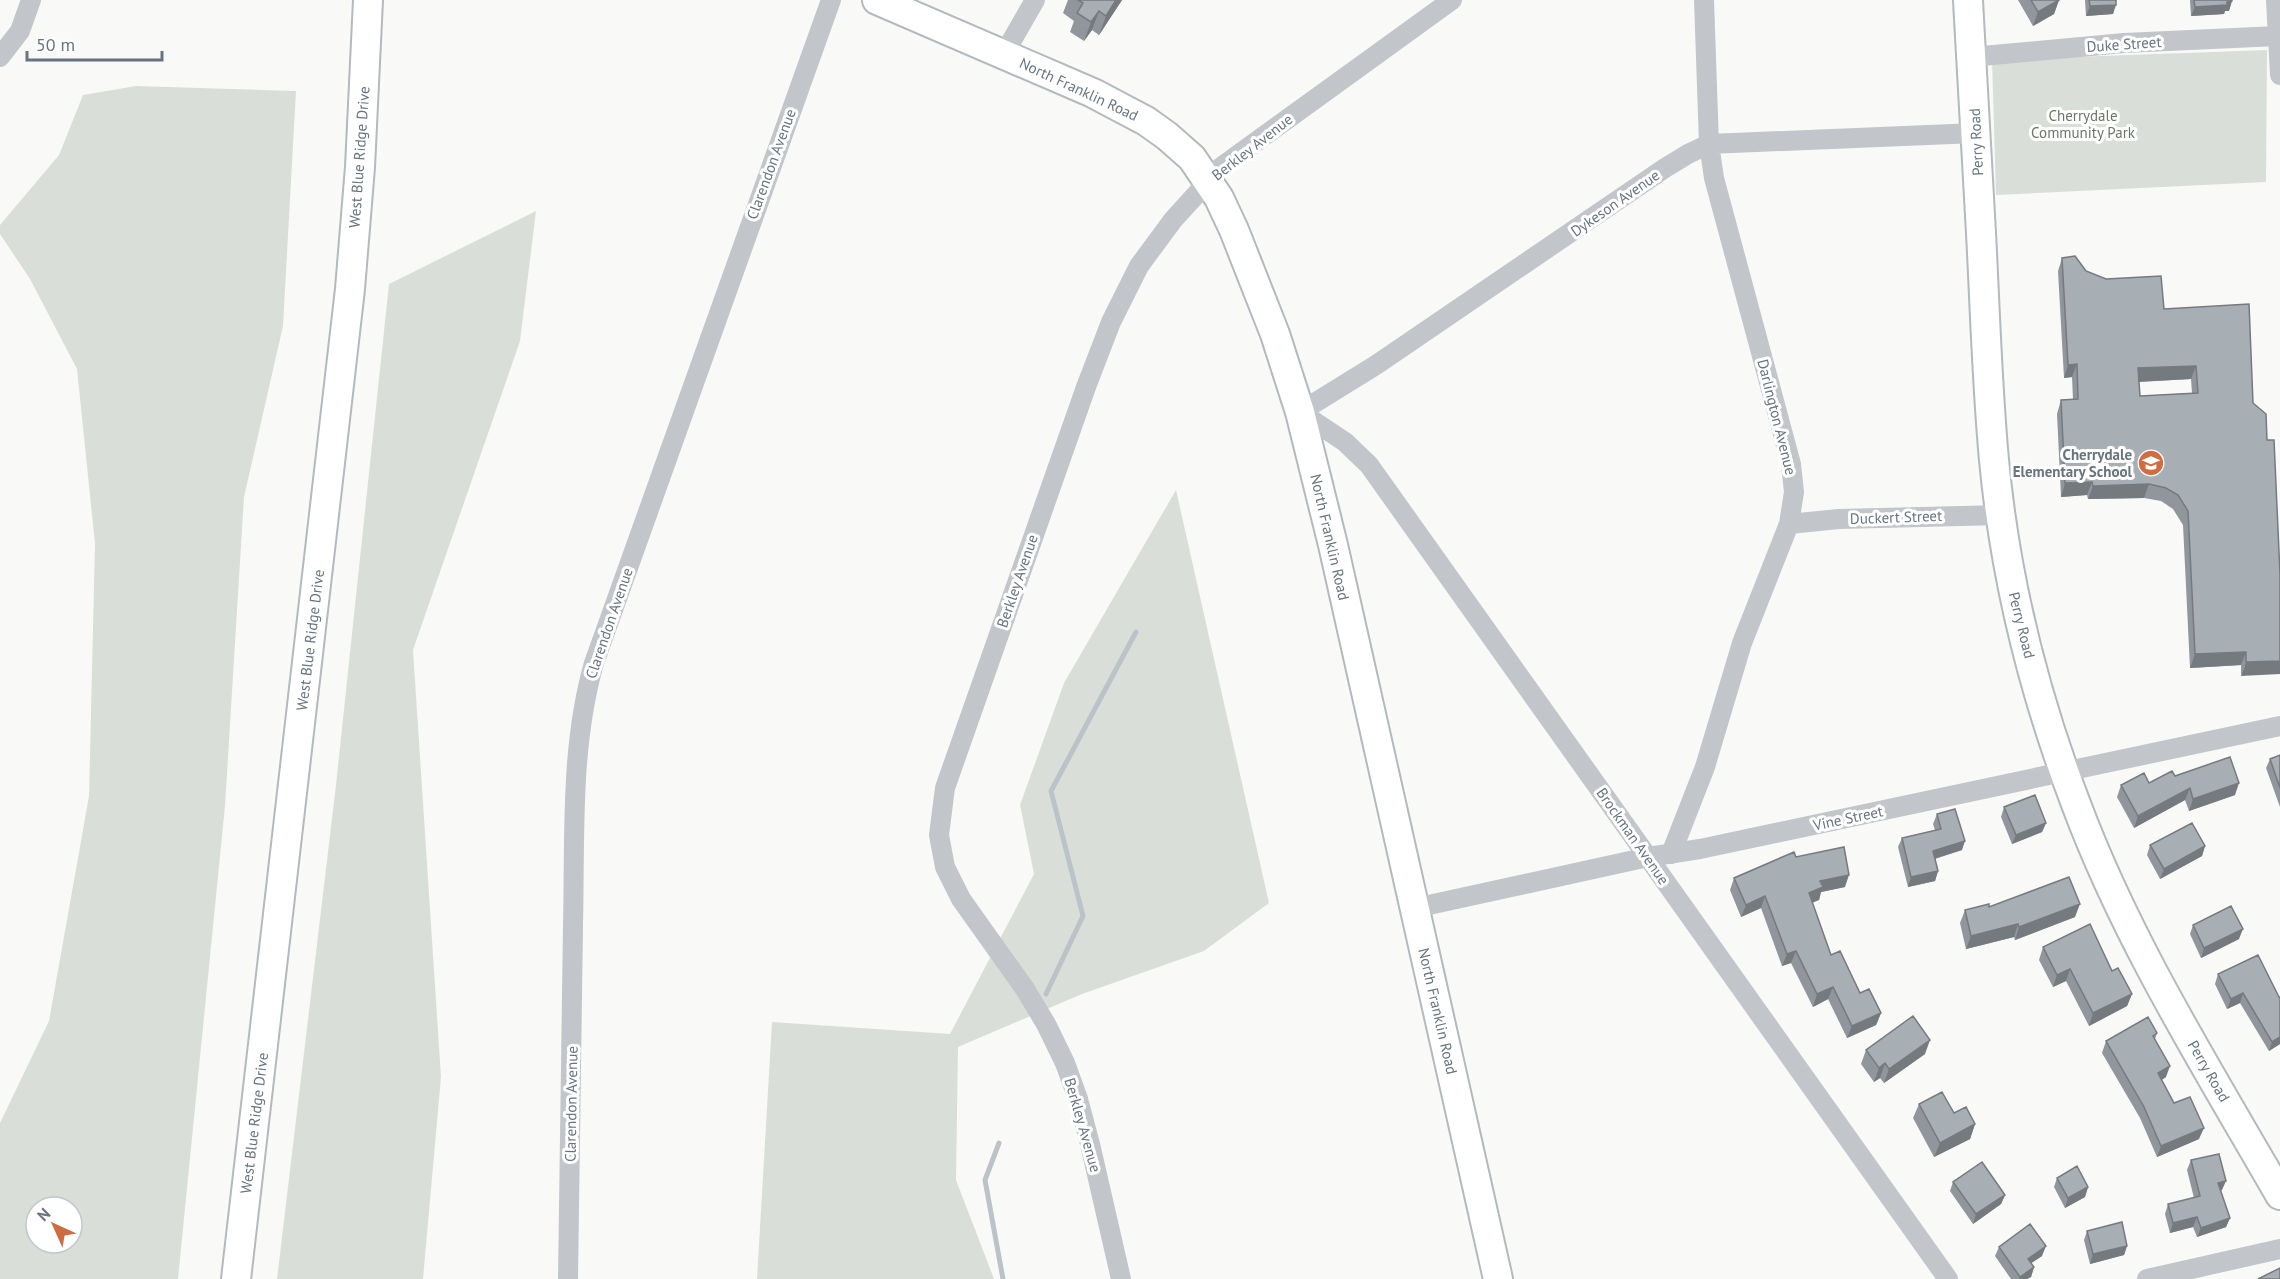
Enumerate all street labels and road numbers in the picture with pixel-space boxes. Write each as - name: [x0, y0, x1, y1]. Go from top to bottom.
- street label: Duke Street: [2086, 32, 2162, 56]
- street label: North Franklin Road: [1017, 53, 1141, 125]
- street label: West Blue Ridge Drive: [345, 86, 373, 228]
- street label: Clarendon Avenue: [742, 106, 800, 222]
- street label: Perry Road: [1965, 108, 1987, 176]
- street label: Berkley Avenue: [1208, 110, 1296, 184]
- street label: Dykeson Avenue: [1567, 165, 1663, 241]
- street label: Darlington Avenue: [1753, 357, 1801, 477]
- street label: North Franklin Road: [1306, 472, 1354, 602]
- street label: Duckert Street: [1850, 506, 1942, 528]
- street label: Berkley Avenue: [992, 532, 1042, 630]
- street label: Clarendon Avenue: [581, 565, 637, 681]
- street label: West Blue Ridge Drive: [292, 568, 328, 712]
- street label: Perry Road: [2005, 590, 2039, 660]
- street label: Brockman Avenue: [1593, 784, 1673, 888]
- street label: Vine Street: [1810, 801, 1885, 835]
- street label: North Franklin Road: [1414, 946, 1462, 1076]
- street label: Perry Road: [2184, 1037, 2234, 1105]
- street label: Clarendon Avenue: [560, 1046, 582, 1162]
- street label: West Blue Ridge Drive: [236, 1051, 272, 1195]
- street label: Berkley Avenue: [1060, 1076, 1106, 1174]

